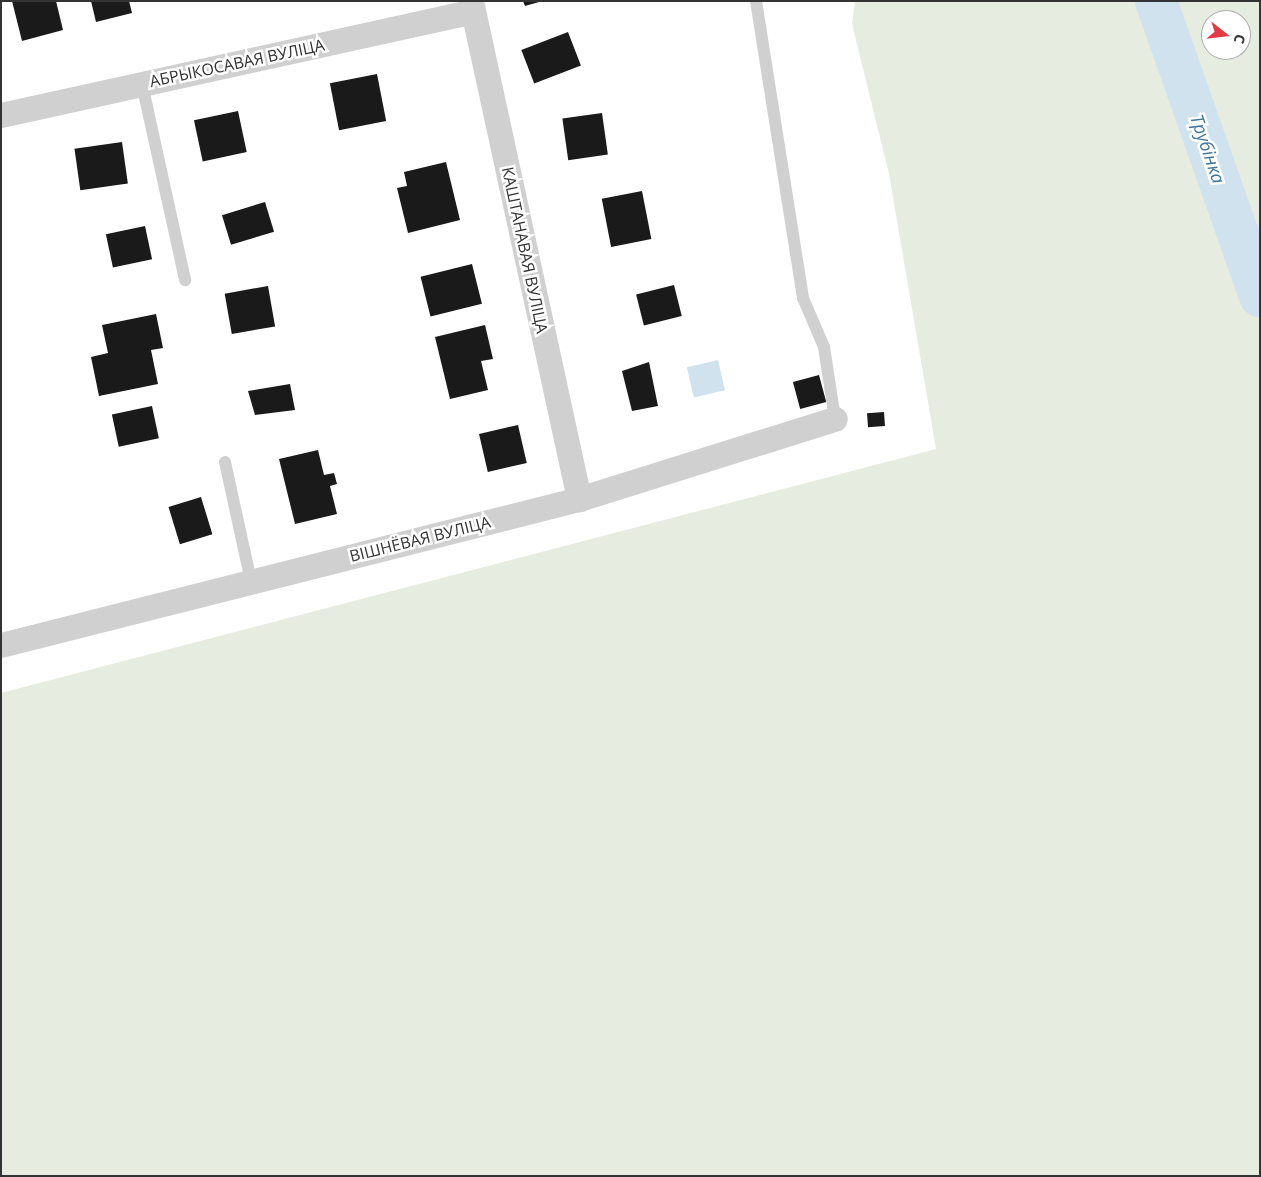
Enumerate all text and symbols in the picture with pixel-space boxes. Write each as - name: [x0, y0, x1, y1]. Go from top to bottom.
- north arrow: [1201, 10, 1251, 60]
- text: С: [1230, 32, 1250, 46]
- street label: АБРЫКОСАВАЯ ВУЛІЦА: [148, 35, 326, 91]
- water label: Трубінка: [1186, 112, 1230, 186]
- street label: КАШТАНАВАЯ ВУЛІЦА: [498, 165, 552, 335]
- street label: ВІШНЁВАЯ ВУЛІЦА: [348, 512, 492, 566]

